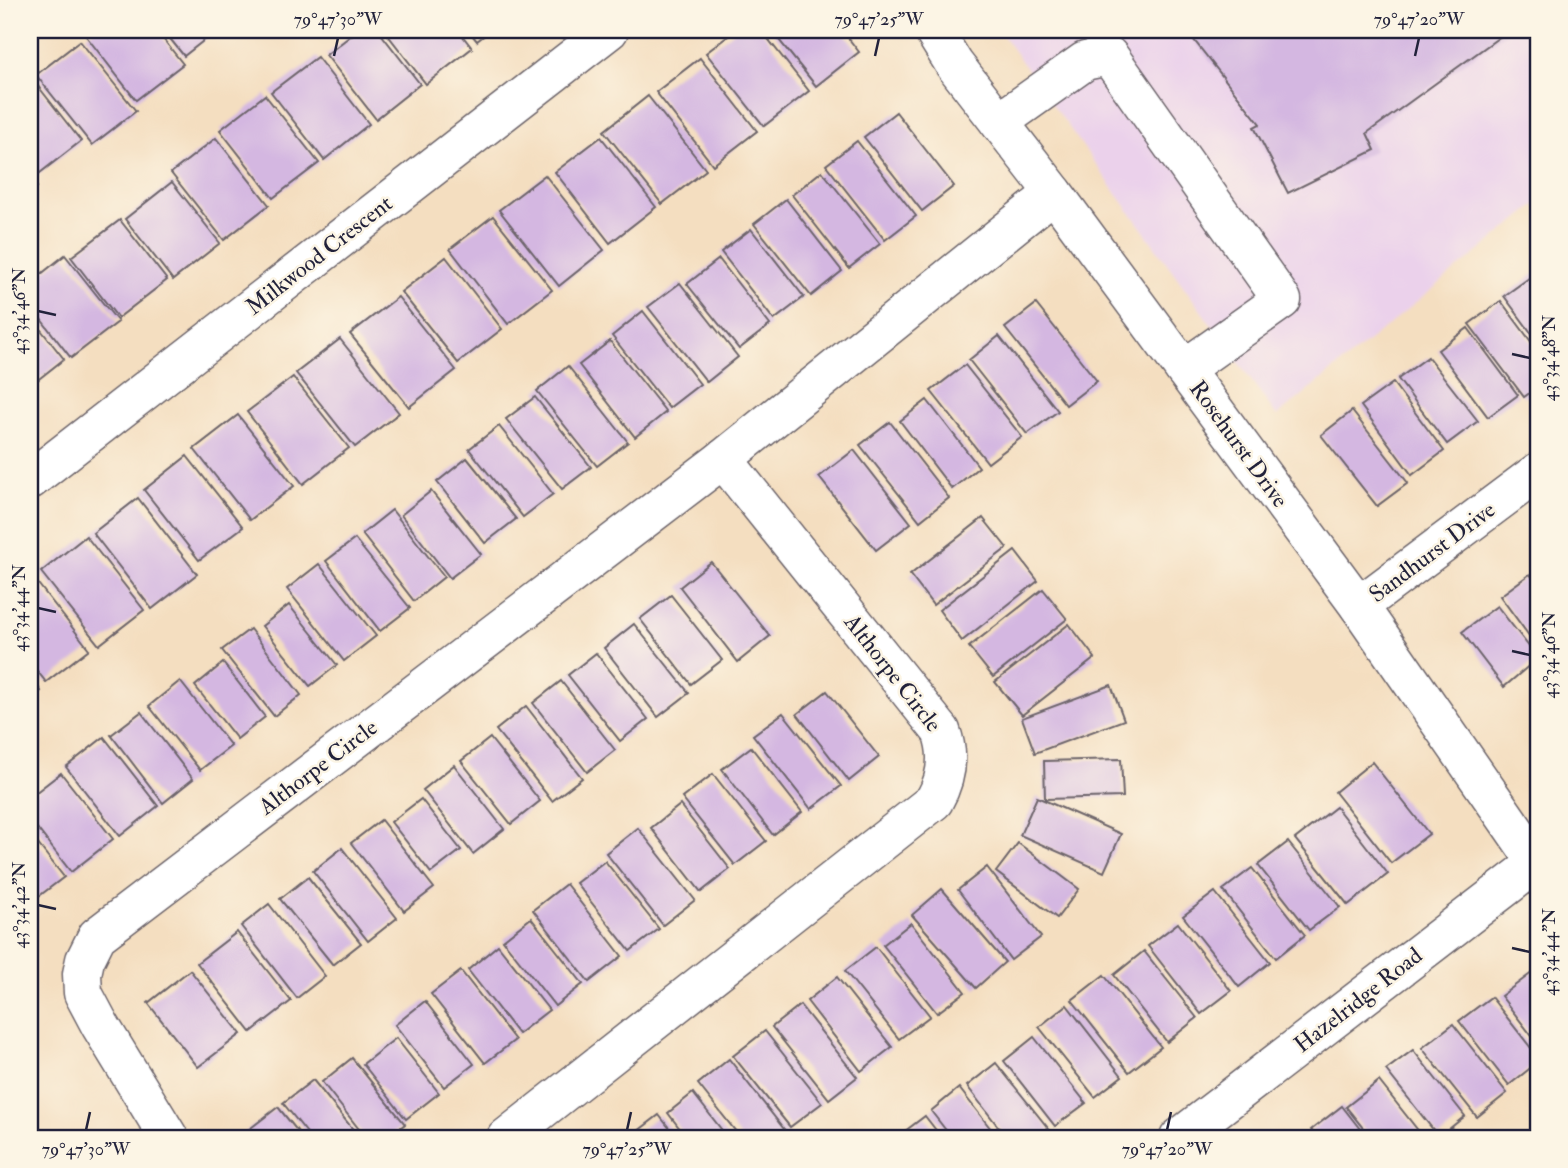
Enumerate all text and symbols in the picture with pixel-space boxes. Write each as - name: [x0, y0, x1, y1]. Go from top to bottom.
- text: 79°47'30"W: [294, 8, 383, 31]
- text: 79°47'25"W: [834, 8, 924, 31]
- text: 79°47'20"W: [1374, 8, 1465, 31]
- street label: Milkwood Crescent: [240, 189, 398, 321]
- text: 43°34'46"N: [8, 268, 31, 354]
- text: 43°34'48"N: [1538, 315, 1561, 401]
- street label: Rosehurst Drive: [1183, 375, 1295, 514]
- street label: Sandhurst Drive: [1363, 495, 1501, 609]
- text: 43°34'44"N: [8, 564, 31, 652]
- street label: Althorpe Circle: [837, 608, 948, 739]
- text: 43°34'46"N: [1538, 612, 1561, 698]
- street label: Althorpe Circle: [252, 713, 384, 823]
- text: 43°34'42"N: [8, 862, 31, 948]
- text: 43°34'44"N: [1538, 908, 1561, 996]
- street label: Hazelridge Road: [1288, 941, 1428, 1059]
- text: 79°47'30"W: [42, 1138, 131, 1161]
- text: 79°47'25"W: [582, 1138, 672, 1161]
- text: 79°47'20"W: [1122, 1138, 1213, 1161]

